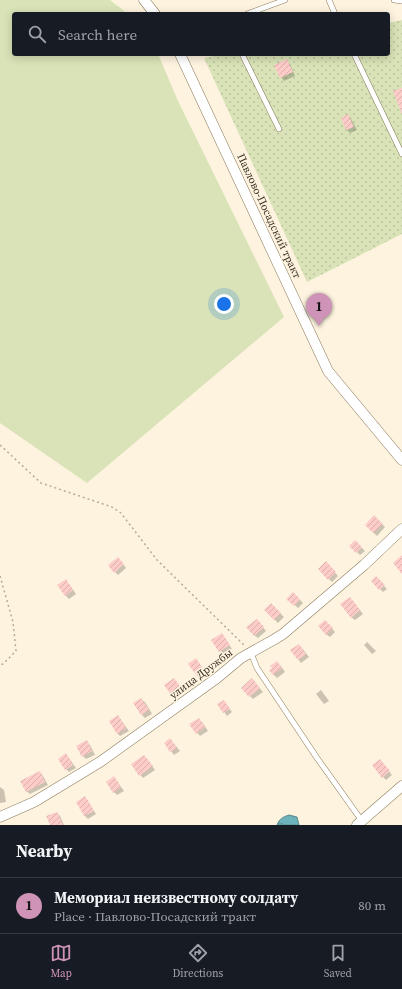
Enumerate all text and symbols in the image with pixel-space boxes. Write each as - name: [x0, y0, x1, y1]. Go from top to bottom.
- search box: [12, 12, 390, 56]
- icon: search: [26, 23, 48, 45]
- text: Search here: [58, 24, 137, 45]
- street label: Павлово-Посадский тракт: [233, 151, 305, 281]
- pin: 1: [306, 293, 332, 326]
- your location: [214, 294, 234, 314]
- street label: улица Дружбы: [166, 645, 236, 703]
- text: Nearby: [16, 839, 72, 863]
- text: Мемориал неизвестному солдату: [54, 887, 298, 908]
- text: 1: [25, 897, 33, 914]
- text: 80 m: [358, 897, 386, 914]
- text: Place · Павлово-Посадский тракт: [54, 908, 256, 925]
- tab: Map: [50, 942, 72, 981]
- tab: Directions: [172, 942, 223, 981]
- tab: Saved: [324, 942, 352, 981]

